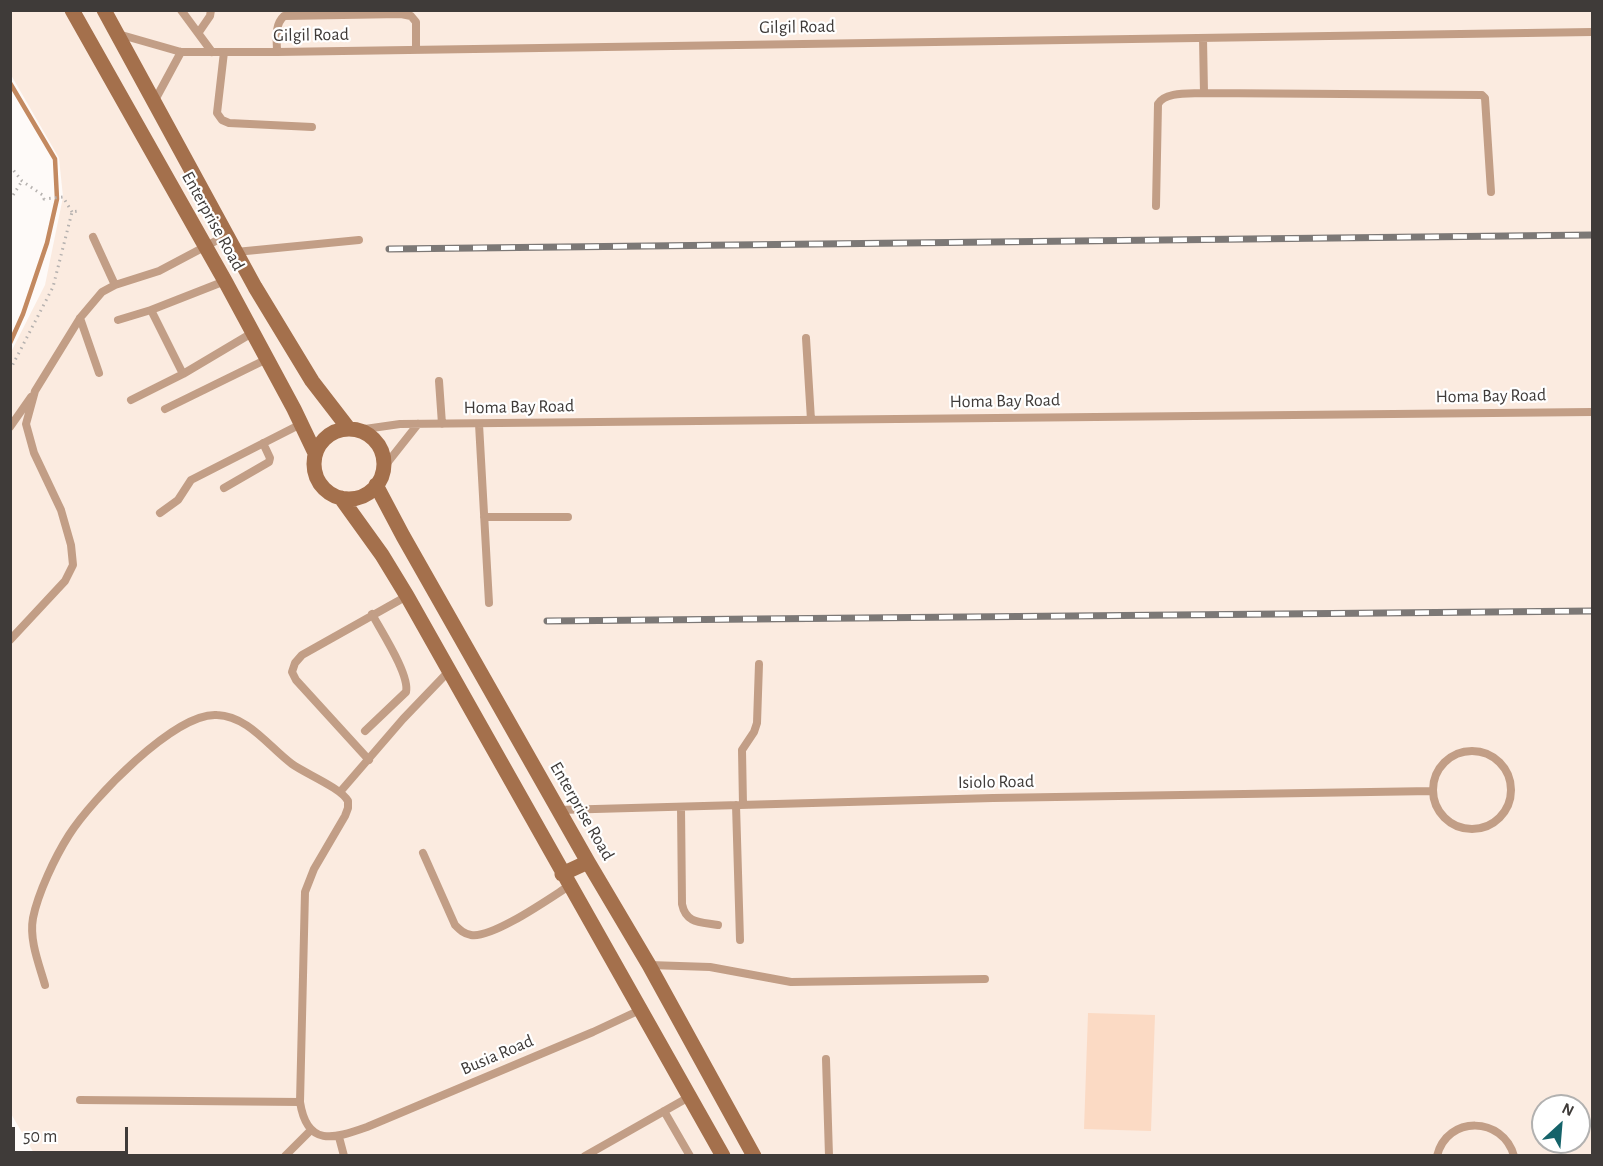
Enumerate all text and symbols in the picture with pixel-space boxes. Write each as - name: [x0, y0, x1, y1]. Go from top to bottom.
- street label: Gilgil Road: [759, 16, 835, 38]
- street label: Gilgil Road: [273, 24, 349, 46]
- street label: Enterprise Road: [177, 168, 249, 274]
- street label: Homa Bay Road: [1436, 384, 1546, 408]
- street label: Homa Bay Road: [950, 389, 1060, 413]
- street label: Homa Bay Road: [464, 395, 574, 419]
- street label: Enterprise Road: [545, 758, 619, 864]
- street label: Isiolo Road: [958, 771, 1034, 793]
- street label: Busia Road: [457, 1030, 537, 1080]
- north arrow: [1531, 1094, 1591, 1154]
- text: N: [1560, 1100, 1577, 1119]
- scale bar: [15, 1115, 130, 1153]
- text: 50 m: [23, 1128, 57, 1146]

